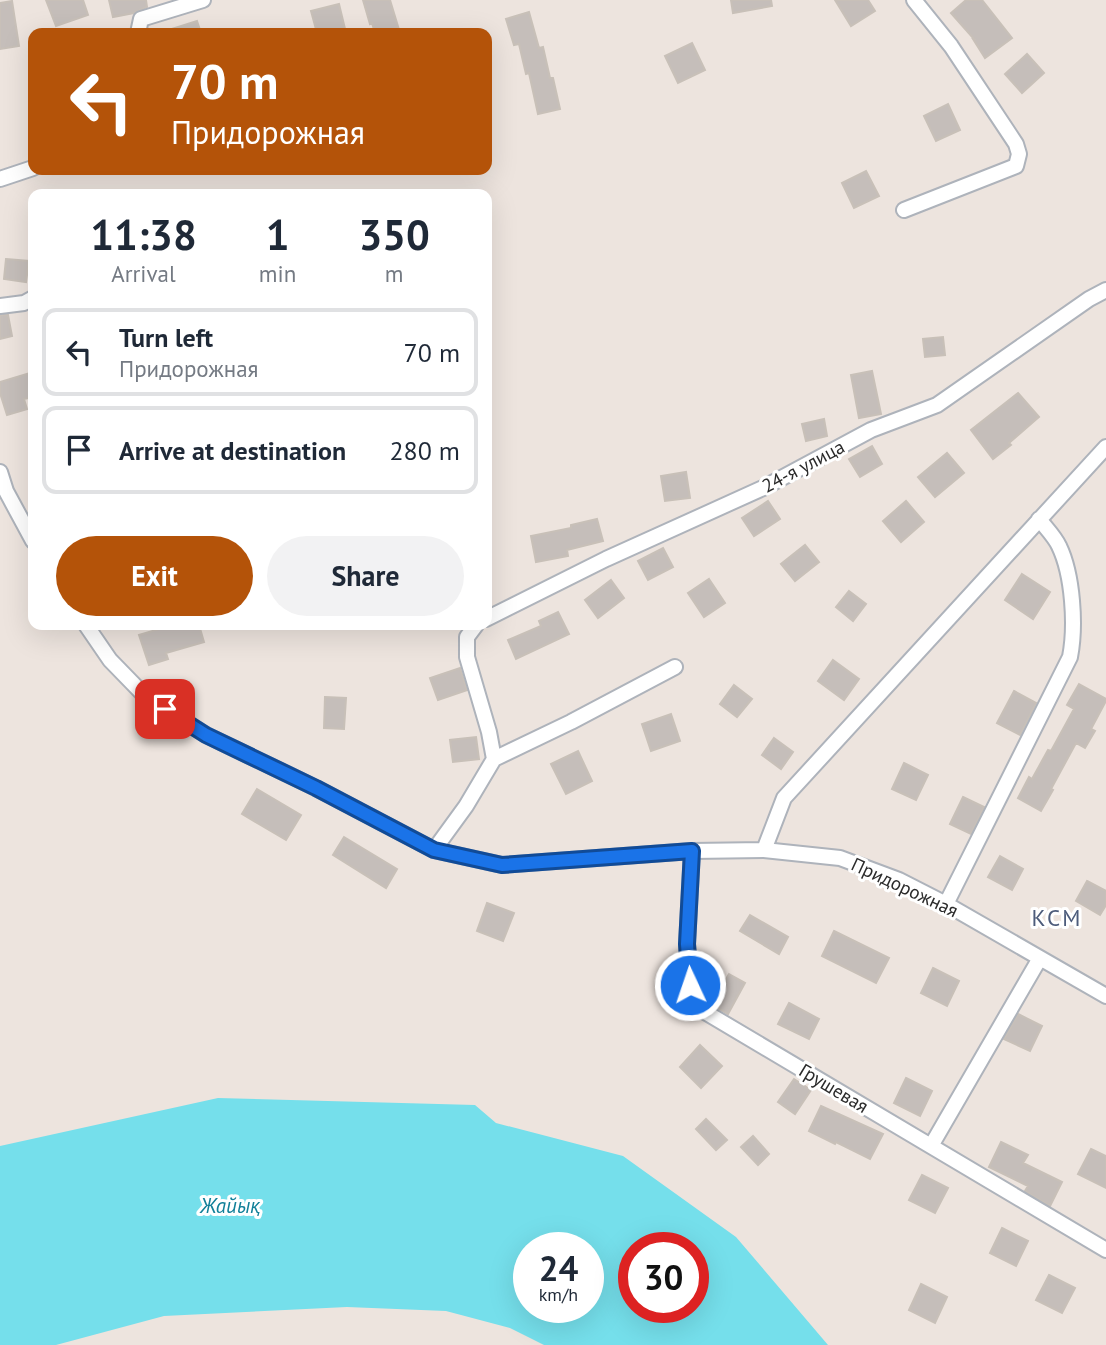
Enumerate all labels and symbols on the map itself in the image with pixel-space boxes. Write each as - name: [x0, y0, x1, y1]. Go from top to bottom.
- street label: 24-я улица: [758, 434, 848, 498]
- pin: [135, 679, 195, 739]
- street label: Придорожная: [848, 852, 962, 922]
- district label: КСМ: [1032, 903, 1082, 932]
- position arrow: [653, 948, 727, 1022]
- street label: Грушевая: [795, 1058, 873, 1118]
- water label: Жайық: [199, 1192, 261, 1219]
- speed limit sign: 30: [618, 1232, 709, 1323]

